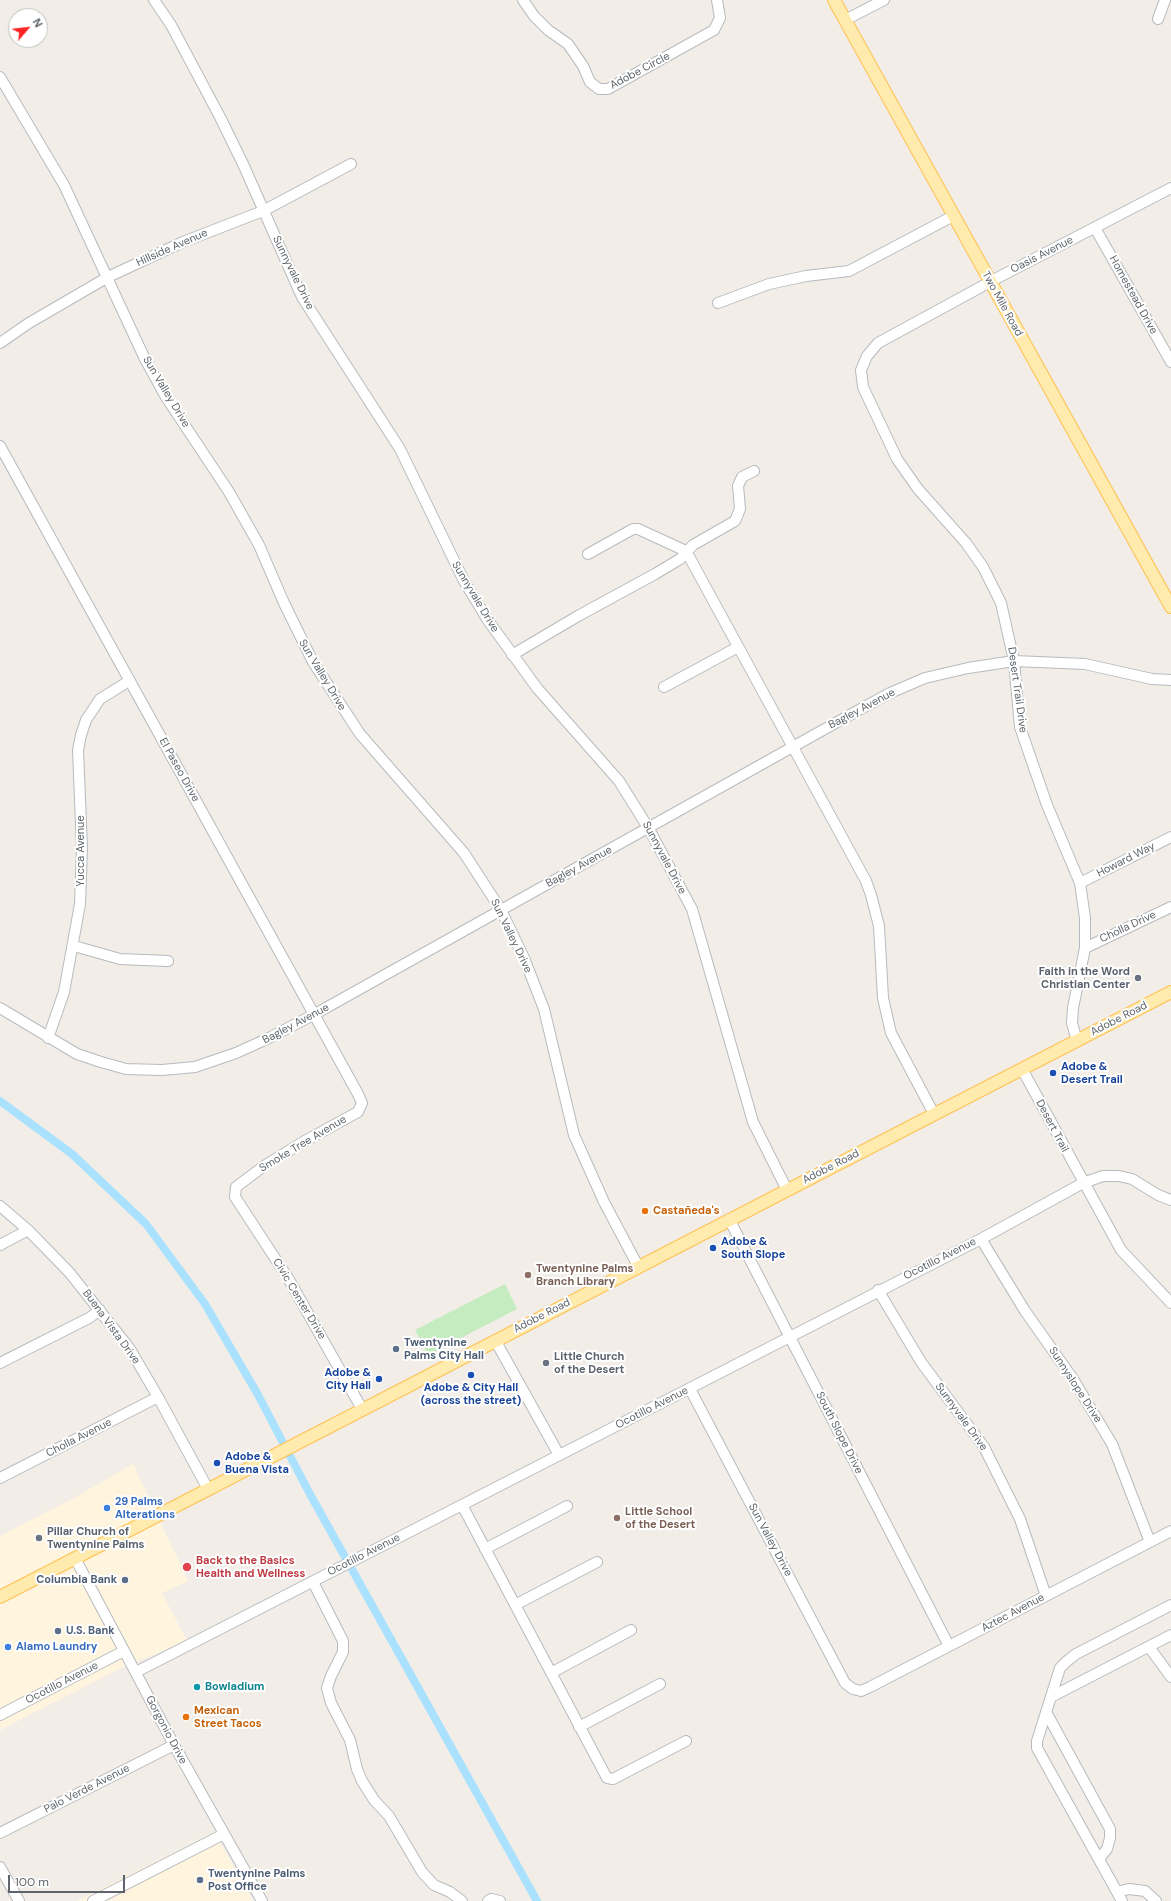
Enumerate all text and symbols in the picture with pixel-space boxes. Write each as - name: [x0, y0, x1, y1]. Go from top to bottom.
- north arrow: [8, 8, 48, 48]
- text: N: [30, 16, 46, 30]
- street label: Adobe Circle: [608, 50, 672, 92]
- street label: Hillside Avenue: [134, 226, 210, 270]
- street label: Sunnyvale Drive: [269, 234, 317, 312]
- street label: Oasis Avenue: [1008, 234, 1076, 276]
- street label: Homestead Drive: [1106, 253, 1160, 337]
- street label: Two Mile Road: [979, 269, 1025, 339]
- street label: Sun Valley Drive: [140, 354, 192, 430]
- street label: Sunnyvale Drive: [449, 559, 501, 635]
- street label: Sun Valley Drive: [296, 637, 348, 713]
- street label: Desert Trail Drive: [1004, 646, 1030, 734]
- street label: Bagley Avenue: [826, 686, 898, 732]
- street label: El Paseo Drive: [156, 736, 202, 804]
- street label: Yucca Avenue: [74, 815, 88, 887]
- street label: Sunnyvale Drive: [639, 819, 689, 897]
- street label: Howard Way: [1095, 840, 1157, 880]
- street label: Bagley Avenue: [544, 843, 614, 891]
- street label: Sun Valley Drive: [487, 897, 535, 975]
- street label: Cholla Drive: [1098, 908, 1158, 946]
- place label: Faith in the Word Christian Center: [1039, 965, 1130, 991]
- marker: Faith in the Word Christian Center: [1133, 973, 1143, 983]
- street label: Adobe Road: [1088, 999, 1150, 1039]
- street label: Bagley Avenue: [260, 1001, 332, 1047]
- place label: Adobe & Desert Trail: [1061, 1060, 1123, 1086]
- marker: Adobe & Desert Trail: [1048, 1068, 1058, 1078]
- street label: Desert Trail: [1033, 1097, 1071, 1155]
- street label: Smoke Tree Avenue: [257, 1113, 349, 1175]
- street label: Adobe Road: [800, 1147, 862, 1187]
- place label: Castañeda's: [653, 1204, 720, 1218]
- marker: Castañeda's: [640, 1206, 650, 1216]
- place label: Adobe & South Slope: [721, 1235, 785, 1261]
- street label: Ocotillo Avenue: [901, 1235, 979, 1283]
- marker: Adobe & South Slope: [708, 1243, 718, 1253]
- street label: Civic Center Drive: [270, 1256, 328, 1342]
- place label: Twentynine Palms Branch Library: [536, 1262, 633, 1288]
- marker: Twentynine Palms Branch Library: [523, 1270, 533, 1280]
- street label: Buena Vista Drive: [80, 1287, 142, 1367]
- street label: Adobe Road: [511, 1296, 573, 1336]
- place label: Twentynine Palms City Hall: [404, 1336, 484, 1362]
- marker: Twentynine Palms City Hall: [391, 1344, 401, 1354]
- street label: Sunnyslope Drive: [1046, 1345, 1104, 1425]
- place label: Little Church of the Desert: [554, 1350, 624, 1376]
- marker: Little Church of the Desert: [541, 1358, 551, 1368]
- place label: Adobe & City Hall: [325, 1366, 371, 1392]
- marker: Adobe & City Hall (across the street): [466, 1370, 476, 1380]
- marker: Adobe & City Hall: [374, 1374, 384, 1384]
- place label: Adobe & City Hall (across the street): [421, 1381, 521, 1407]
- street label: Sunnyvale Drive: [932, 1381, 990, 1453]
- street label: Ocotillo Avenue: [613, 1384, 691, 1432]
- street label: South Slope Drive: [813, 1390, 865, 1476]
- street label: Cholla Avenue: [44, 1416, 114, 1460]
- place label: Adobe & Buena Vista: [225, 1450, 289, 1476]
- marker: Adobe & Buena Vista: [212, 1458, 222, 1468]
- place label: 29 Palms Alterations: [115, 1495, 175, 1521]
- street label: Sun Valley Drive: [745, 1501, 795, 1579]
- marker: 29 Palms Alterations: [102, 1503, 112, 1513]
- place label: Little School of the Desert: [625, 1505, 695, 1531]
- marker: Little School of the Desert: [612, 1513, 622, 1523]
- place label: Pillar Church of Twentynine Palms: [47, 1525, 144, 1551]
- street label: Ocotillo Avenue: [325, 1531, 403, 1579]
- marker: Pillar Church of Twentynine Palms: [34, 1533, 44, 1543]
- place label: Back to the Basics Health and Wellness: [196, 1554, 305, 1580]
- marker: Back to the Basics Health and Wellness: [181, 1561, 193, 1573]
- place label: Columbia Bank: [36, 1573, 117, 1587]
- marker: Columbia Bank: [120, 1575, 130, 1585]
- street label: Aztec Avenue: [979, 1591, 1047, 1635]
- place label: U.S. Bank: [66, 1624, 115, 1638]
- marker: U.S. Bank: [53, 1626, 63, 1636]
- place label: Alamo Laundry: [16, 1640, 97, 1654]
- marker: Alamo Laundry: [3, 1642, 13, 1652]
- street label: Ocotillo Avenue: [23, 1659, 101, 1707]
- place label: Bowladium: [205, 1680, 264, 1694]
- marker: Bowladium: [192, 1682, 202, 1692]
- street label: Gorgonio Drive: [142, 1693, 190, 1767]
- place label: Mexican Street Tacos: [194, 1704, 262, 1730]
- marker: Mexican Street Tacos: [181, 1712, 191, 1722]
- street label: Palo Verde Avenue: [42, 1762, 132, 1816]
- scale bar: [10, 1867, 127, 1893]
- place label: Twentynine Palms Post Office: [208, 1867, 305, 1893]
- text: 100 m: [15, 1874, 49, 1890]
- marker: Twentynine Palms Post Office: [195, 1875, 205, 1885]

